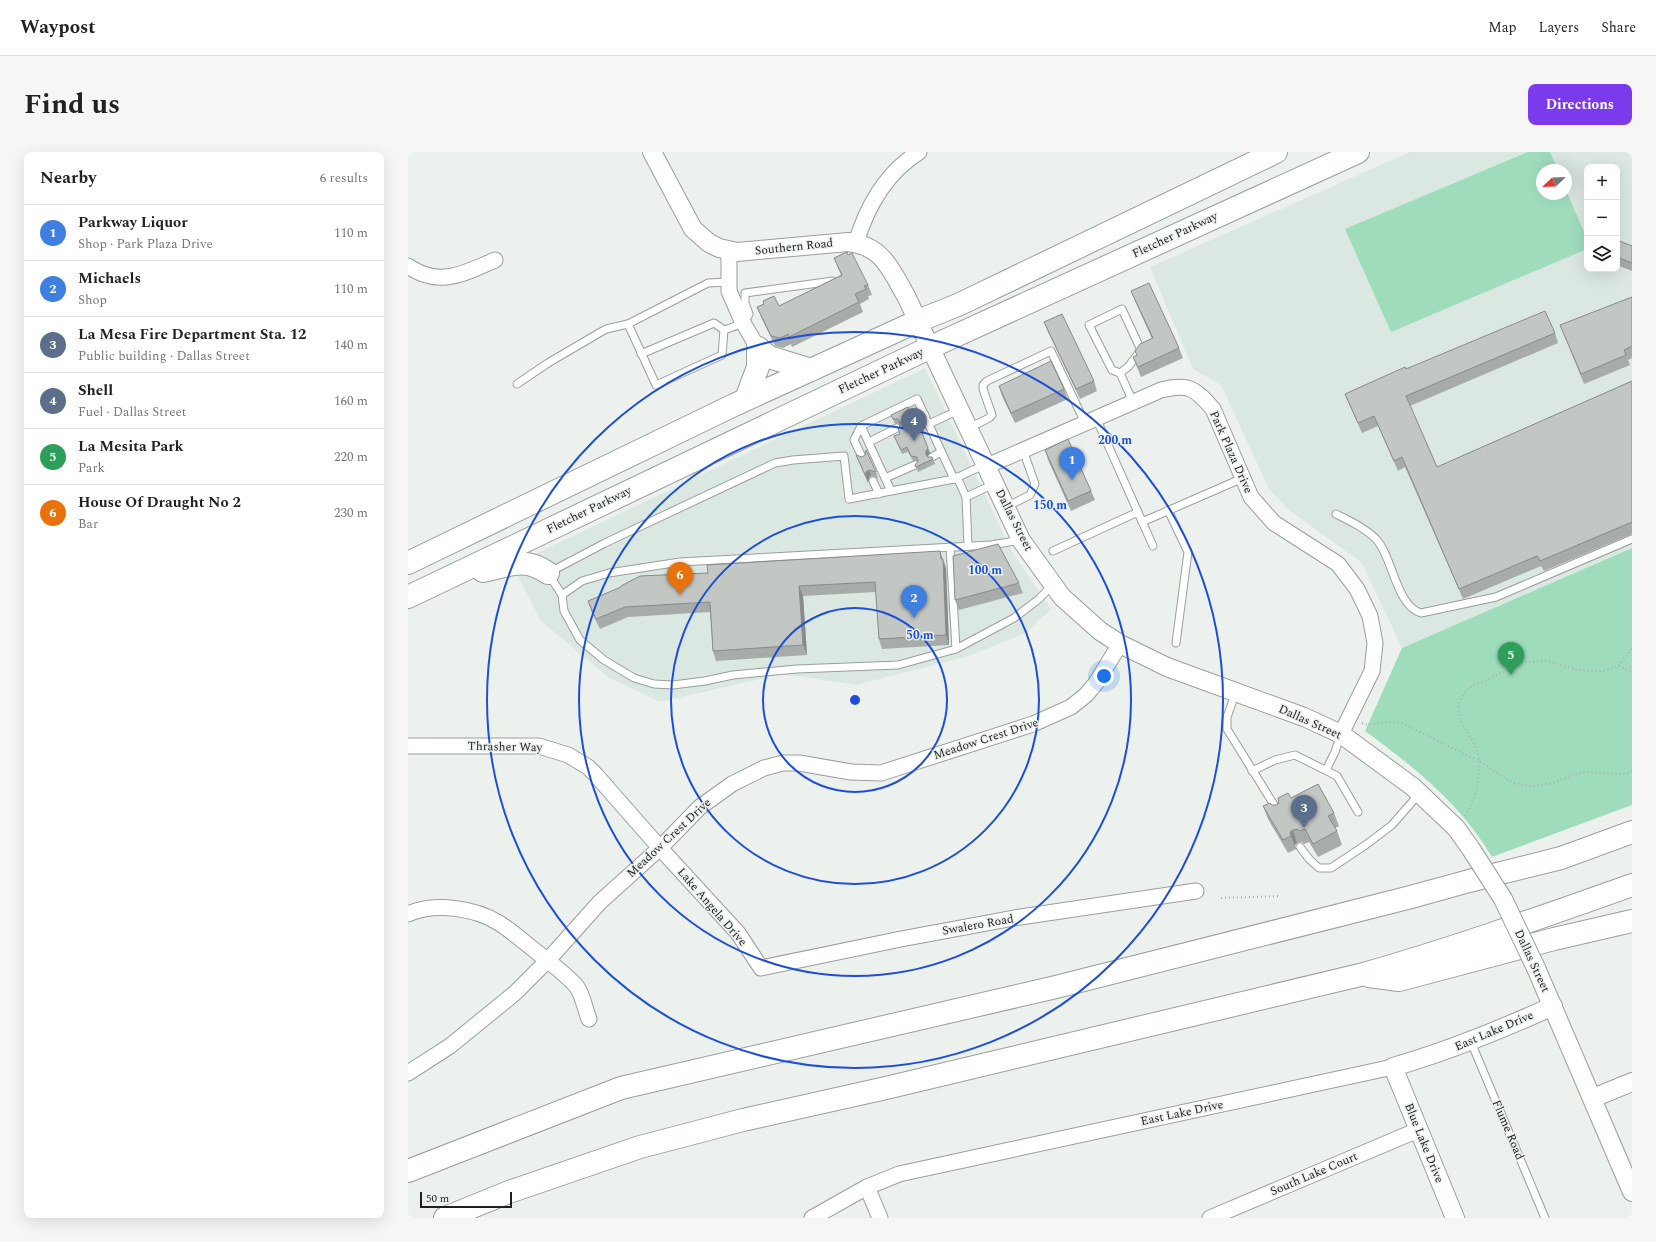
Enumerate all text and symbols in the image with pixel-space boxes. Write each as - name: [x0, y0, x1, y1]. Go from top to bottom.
- text: Waypost: [20, 13, 96, 42]
- text: Map: [1488, 17, 1517, 38]
- text: Layers: [1539, 17, 1579, 38]
- text: Share: [1601, 17, 1636, 38]
- text: Find us: [24, 83, 120, 126]
- button: Directions: [1528, 84, 1632, 125]
- north arrow: [1536, 164, 1572, 200]
- map controls: [1584, 164, 1620, 272]
- button: +: [1584, 164, 1620, 200]
- text: Nearby: [40, 165, 96, 191]
- text: 6 results: [320, 168, 368, 188]
- button: −: [1584, 200, 1620, 236]
- street label: Fletcher Parkway: [1129, 206, 1222, 263]
- text: Parkway Liquor: [78, 211, 188, 234]
- text: 1: [49, 223, 57, 243]
- text: 110 m: [334, 223, 368, 243]
- street label: Southern Road: [754, 233, 834, 261]
- text: Shop · Park Plaza Drive: [78, 234, 213, 254]
- button: layers: [1584, 236, 1620, 272]
- text: Michaels: [78, 267, 141, 290]
- text: 2: [49, 279, 57, 299]
- text: 110 m: [334, 279, 368, 299]
- text: Shop: [78, 290, 107, 310]
- text: La Mesa Fire Department Sta. 12: [78, 323, 306, 346]
- text: 3: [49, 335, 57, 355]
- text: 140 m: [334, 335, 368, 355]
- street label: Fletcher Parkway: [835, 342, 928, 399]
- text: Public building · Dallas Street: [78, 346, 250, 366]
- text: Shell: [78, 379, 113, 402]
- text: 4: [49, 391, 57, 411]
- text: 160 m: [334, 391, 368, 411]
- text: Fuel · Dallas Street: [78, 402, 186, 422]
- pin: 4: [901, 408, 927, 441]
- street label: Park Plaza Drive: [1204, 408, 1258, 497]
- text: 200 m: [1098, 431, 1132, 450]
- text: La Mesita Park: [78, 435, 184, 458]
- text: 5: [49, 447, 57, 467]
- text: 220 m: [334, 447, 368, 467]
- pin: 1: [1059, 447, 1085, 480]
- text: Park: [78, 458, 105, 478]
- street label: Fletcher Parkway: [543, 481, 636, 539]
- street label: Dallas Street: [990, 486, 1038, 554]
- text: House Of Draught No 2: [78, 491, 241, 514]
- text: 150 m: [1033, 496, 1067, 515]
- text: 6: [49, 503, 57, 523]
- text: 230 m: [334, 503, 368, 523]
- text: Bar: [78, 514, 98, 534]
- text: 100 m: [968, 561, 1002, 580]
- pin: 6: [667, 562, 693, 595]
- pin: 2: [901, 585, 927, 618]
- text: 50 m: [906, 626, 934, 645]
- pin: 5: [1498, 642, 1524, 675]
- your location: [1094, 666, 1114, 686]
- centre of rings: [848, 693, 862, 707]
- street label: Dallas Street: [1275, 700, 1345, 744]
- street label: Meadow Crest Drive: [931, 713, 1041, 765]
- street label: Thrasher Way: [468, 737, 544, 757]
- street label: Meadow Crest Drive: [622, 794, 716, 882]
- pin: 3: [1291, 795, 1317, 828]
- street label: Lake Angela Drive: [672, 864, 752, 951]
- street label: Swalero Road: [941, 909, 1015, 941]
- street label: Dallas Street: [1509, 926, 1555, 996]
- street label: East Lake Drive: [1452, 1006, 1537, 1056]
- street label: East Lake Drive: [1139, 1095, 1225, 1131]
- street label: Flume Road: [1487, 1097, 1529, 1163]
- street label: Blue Lake Drive: [1399, 1100, 1449, 1186]
- street label: South Lake Court: [1267, 1147, 1361, 1201]
- scale bar: [420, 1190, 512, 1209]
- text: 50 m: [426, 1190, 449, 1207]

